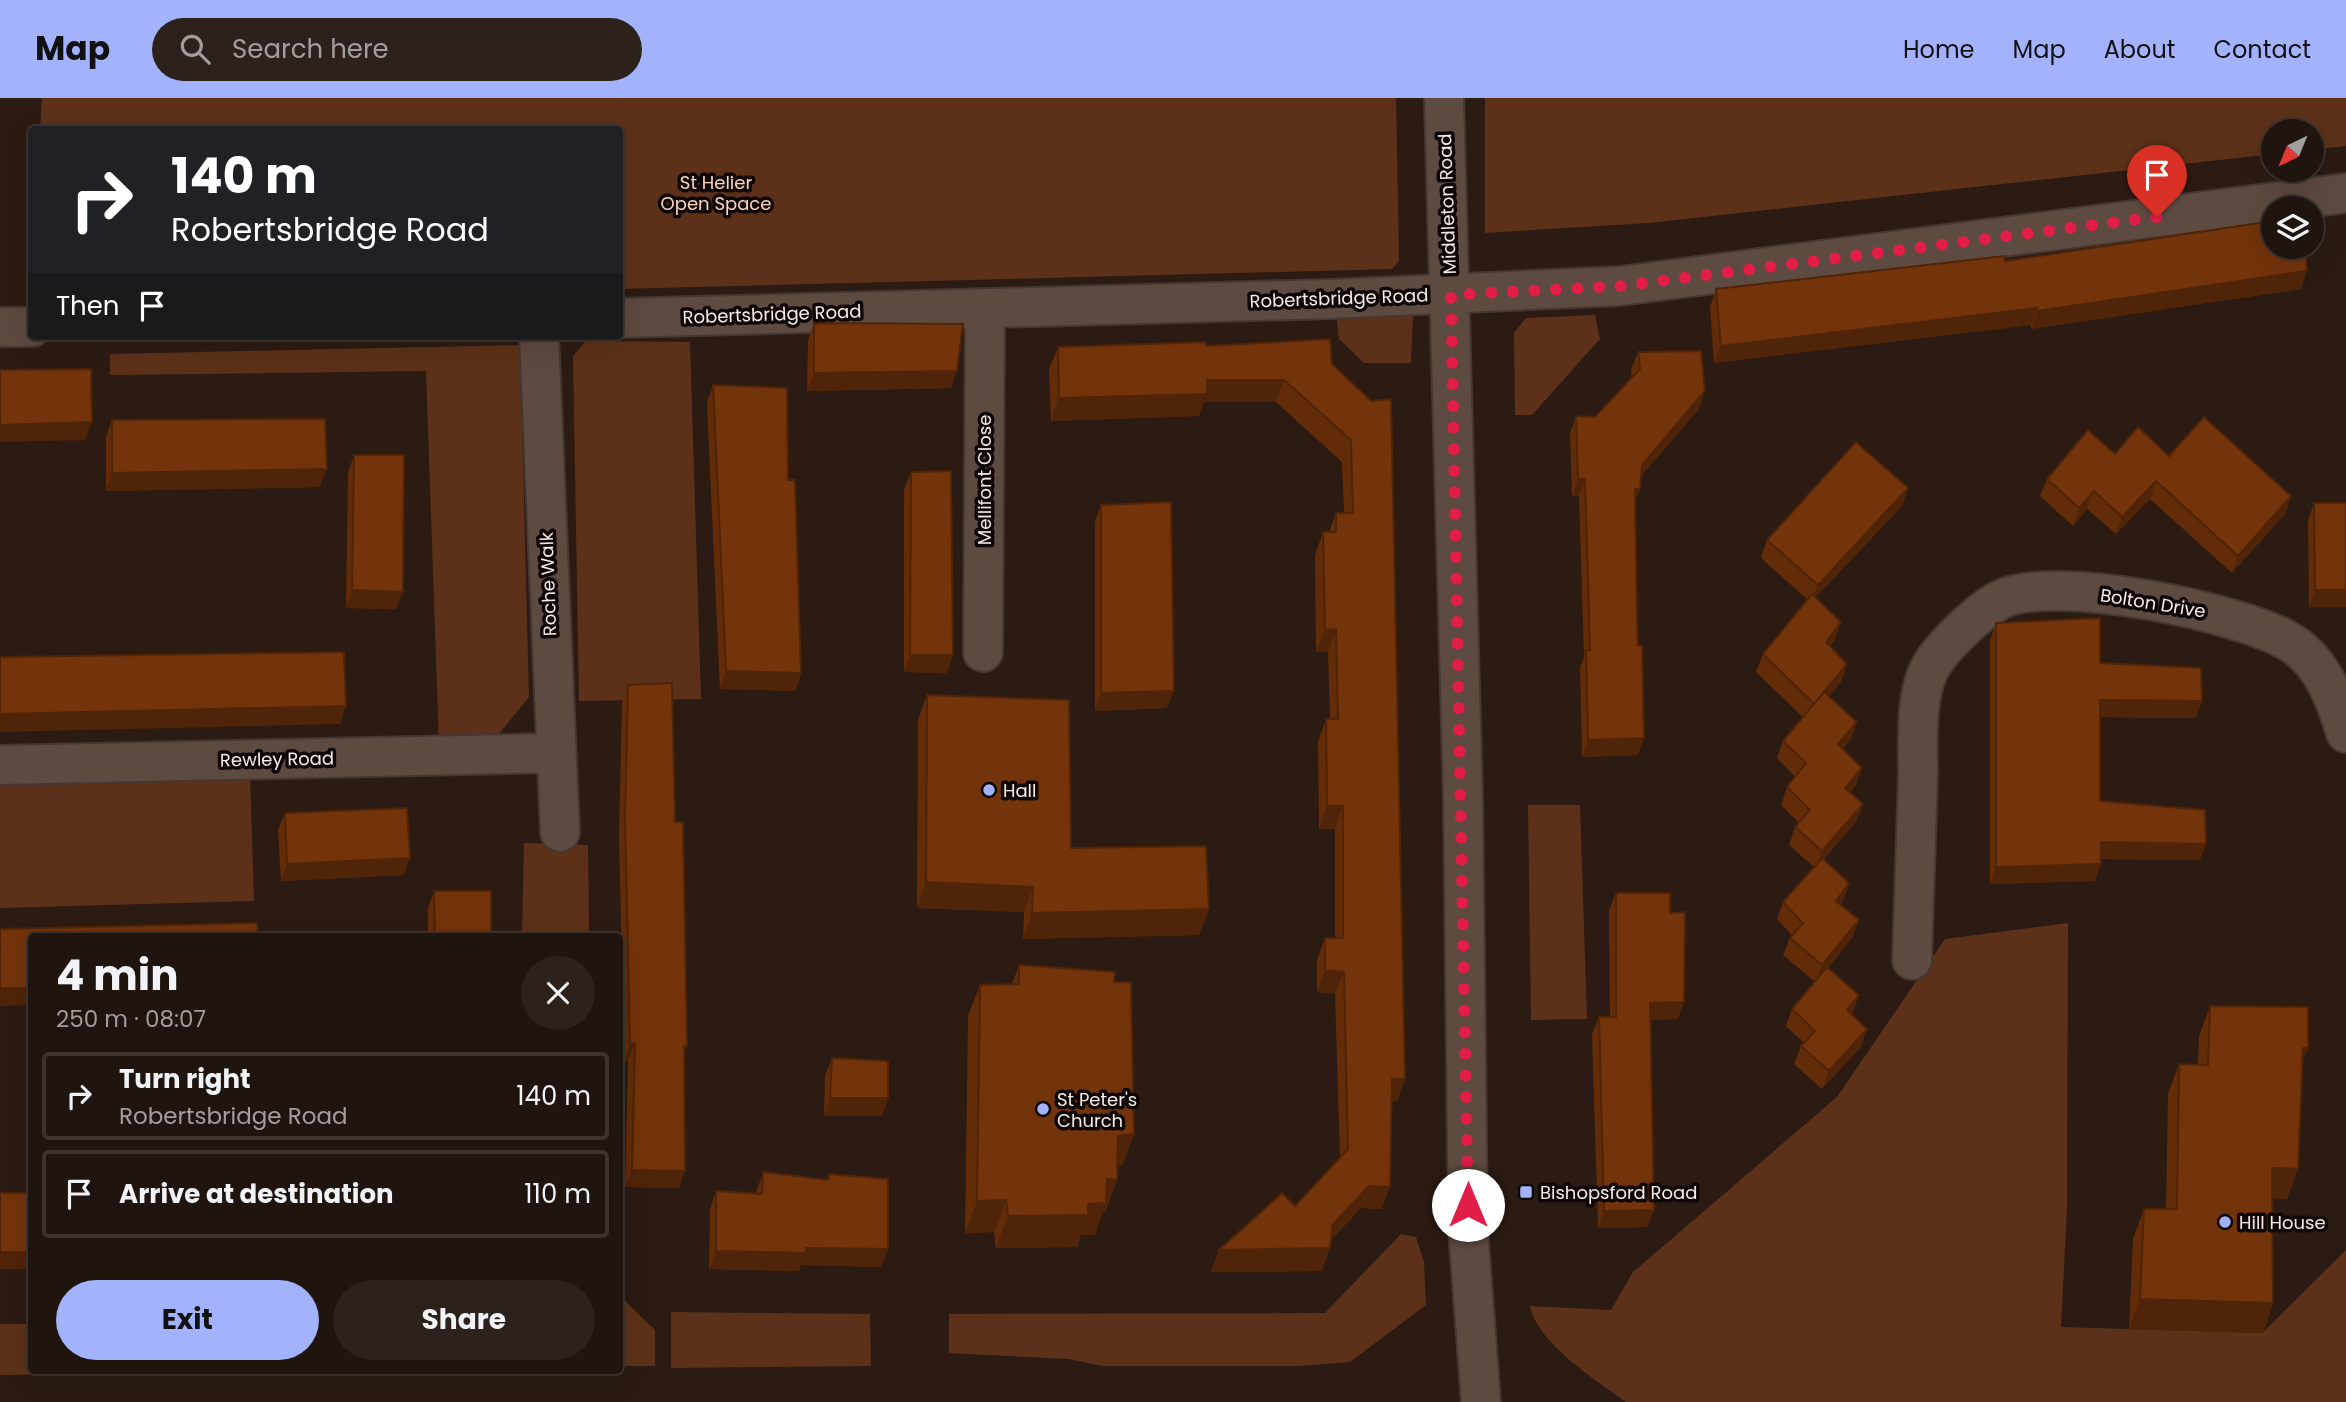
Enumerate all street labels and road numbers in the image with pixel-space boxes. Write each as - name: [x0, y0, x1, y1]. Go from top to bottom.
- street label: Middleton Road: [1432, 133, 1462, 275]
- street label: Robertsbridge Road: [1249, 282, 1429, 314]
- street label: Robertsbridge Road: [682, 298, 862, 330]
- street label: Mellifont Close: [972, 415, 997, 545]
- street label: Roche Walk: [534, 531, 562, 637]
- street label: Bolton Drive: [2098, 582, 2208, 624]
- street label: Rewley Road: [220, 746, 334, 772]

